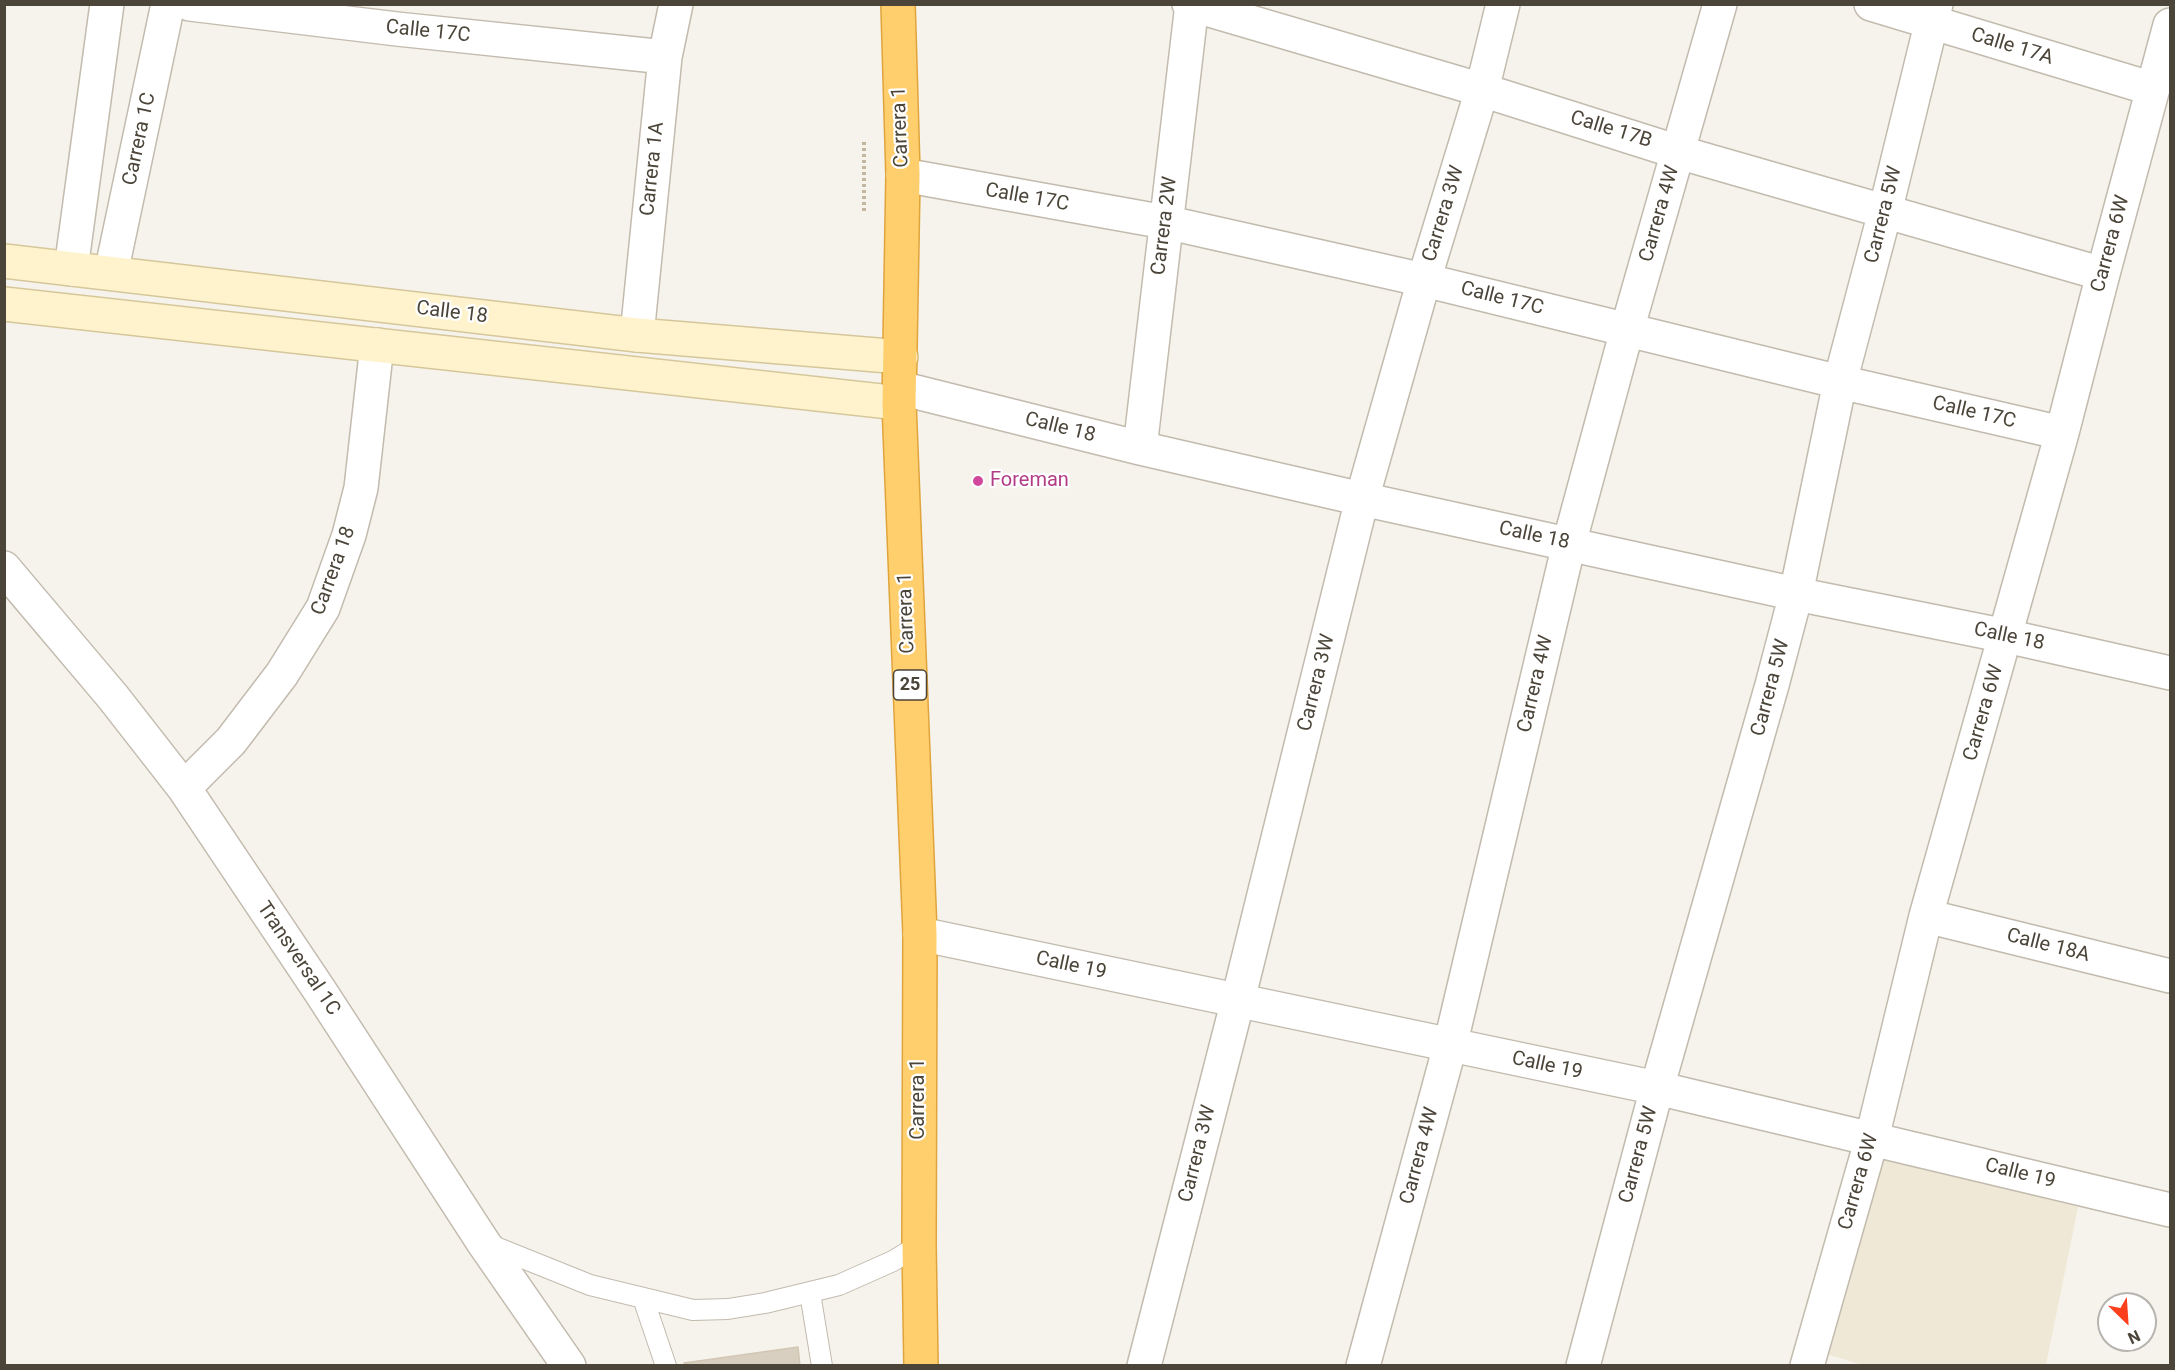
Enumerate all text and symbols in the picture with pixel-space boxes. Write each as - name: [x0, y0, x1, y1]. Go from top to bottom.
- street label: Calle 17C: [385, 16, 471, 48]
- street label: Calle 17A: [1968, 23, 2056, 71]
- street label: Carrera 1: [888, 86, 914, 168]
- street label: Carrera 1C: [118, 90, 162, 188]
- street label: Calle 17B: [1567, 106, 1655, 154]
- street label: Carrera 1A: [636, 121, 670, 217]
- street label: Carrera 3W: [1418, 163, 1470, 265]
- street label: Carrera 4W: [1635, 163, 1685, 265]
- street label: Carrera 5W: [1860, 164, 1908, 266]
- street label: Carrera 2W: [1147, 175, 1183, 277]
- street label: Calle 17C: [983, 179, 1071, 217]
- street label: Carrera 6W: [2087, 193, 2135, 295]
- street label: Calle 17C: [1458, 277, 1546, 321]
- street label: Calle 18: [415, 297, 489, 329]
- street label: Calle 17C: [1930, 392, 2018, 434]
- street label: Calle 18: [1022, 408, 1098, 448]
- place label: Foreman: [990, 469, 1069, 493]
- marker: Foreman: [971, 474, 985, 488]
- street label: Calle 18: [1496, 517, 1572, 555]
- street label: Carrera 18: [307, 523, 361, 619]
- street label: Carrera 1: [894, 572, 920, 654]
- street label: Calle 18: [1971, 618, 2047, 656]
- street label: Carrera 3W: [1293, 632, 1341, 734]
- street label: Carrera 4W: [1513, 633, 1559, 735]
- street label: Carrera 5W: [1747, 637, 1795, 739]
- street label: Carrera 6W: [1959, 662, 2009, 764]
- road number: 25: [894, 670, 926, 700]
- street label: Transversal 1C: [251, 898, 345, 1020]
- street label: Calle 18A: [2004, 924, 2092, 968]
- street label: Calle 19: [1033, 947, 1109, 985]
- street label: Calle 19: [1509, 1047, 1585, 1085]
- street label: Carrera 1: [907, 1058, 931, 1140]
- street label: Carrera 3W: [1174, 1103, 1222, 1205]
- street label: Carrera 5W: [1615, 1104, 1663, 1206]
- street label: Carrera 4W: [1396, 1105, 1444, 1207]
- street label: Carrera 6W: [1834, 1131, 1884, 1233]
- street label: Calle 19: [1982, 1154, 2058, 1194]
- north arrow: [2097, 1292, 2157, 1352]
- text: N: [2125, 1326, 2143, 1348]

